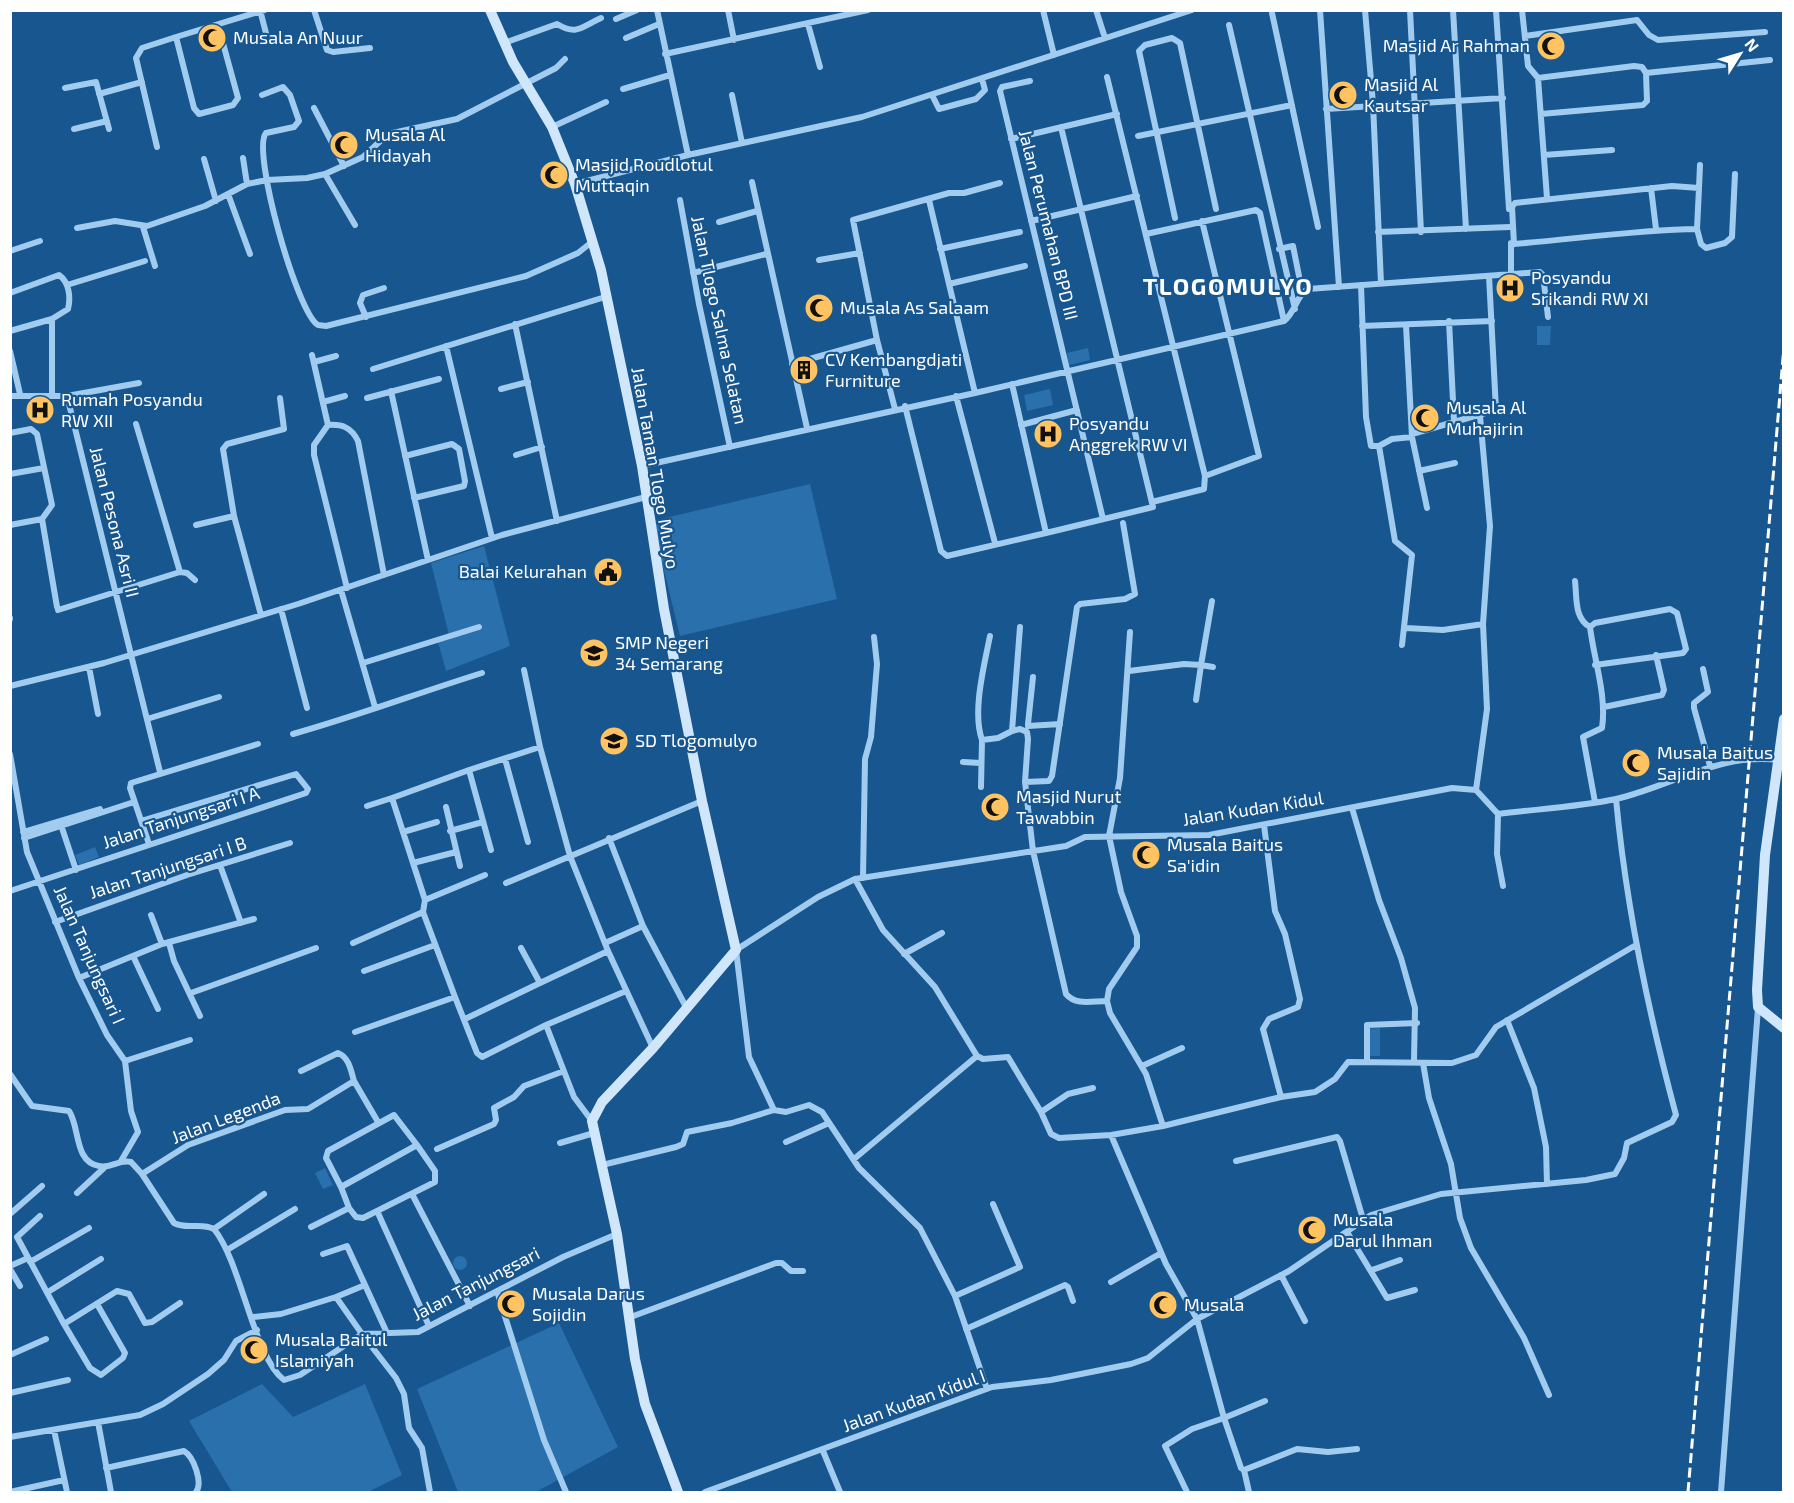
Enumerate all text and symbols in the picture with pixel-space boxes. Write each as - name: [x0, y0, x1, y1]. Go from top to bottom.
- mosque icon: Musala An Nuur: [196, 22, 228, 54]
- north arrow: [1710, 24, 1770, 84]
- place label: Musala An Nuur: [233, 26, 363, 48]
- mosque icon: Masjid Ar Rahman: [1535, 30, 1567, 62]
- place label: Masjid Ar Rahman: [1383, 34, 1530, 56]
- text: N: [1741, 34, 1763, 55]
- place label: Masjid Al Kautsar: [1364, 73, 1439, 116]
- mosque icon: Masjid Al Kautsar: [1327, 79, 1359, 111]
- place label: Musala Al Hidayah: [365, 123, 446, 166]
- street label: Jalan Perumahan BPD III: [1015, 127, 1083, 322]
- mosque icon: Musala Al Hidayah: [328, 129, 360, 161]
- place label: Masjid Roudlotul Muttaqin: [575, 153, 714, 196]
- mosque icon: Masjid Roudlotul Muttaqin: [538, 159, 570, 191]
- street label: Jalan Tlogo Salma Selatan: [687, 213, 753, 426]
- place label: Posyandu Srikandi RW XI: [1531, 266, 1649, 309]
- district label: TLOGOMULYO: [1143, 271, 1313, 300]
- hospital icon: Posyandu Srikandi RW XI: [1494, 272, 1526, 304]
- mosque icon: Musala As Salaam: [803, 292, 835, 324]
- place label: Musala As Salaam: [840, 296, 989, 318]
- place label: CV Kembangdjati Furniture: [825, 348, 962, 391]
- building icon: CV Kembangdjati Furniture: [788, 354, 820, 386]
- street label: Jalan Taman Tlogo Mulyo: [627, 365, 685, 570]
- place label: Rumah Posyandu RW XII: [61, 388, 203, 431]
- hospital icon: Rumah Posyandu RW XII: [24, 394, 56, 426]
- place label: Musala Al Muhajirin: [1446, 396, 1527, 439]
- mosque icon: Musala Al Muhajirin: [1409, 402, 1441, 434]
- place label: Posyandu Anggrek RW VI: [1069, 412, 1188, 455]
- hospital icon: Posyandu Anggrek RW VI: [1032, 418, 1064, 450]
- street label: Jalan Pesona Asri II: [86, 444, 144, 599]
- public building icon: Balai Kelurahan: [592, 556, 624, 588]
- place label: Balai Kelurahan: [459, 560, 587, 582]
- place label: SMP Negeri 34 Semarang: [615, 631, 723, 674]
- school or university icon: SMP Negeri 34 Semarang: [578, 637, 610, 669]
- school or university icon: SD Tlogomulyo: [598, 725, 630, 757]
- place label: SD Tlogomulyo: [635, 729, 758, 751]
- place label: Musala Baitus Sajidin: [1657, 741, 1773, 784]
- mosque icon: Musala Baitus Sajidin: [1620, 747, 1652, 779]
- street label: Jalan Tanjungsari I A: [99, 781, 263, 853]
- place label: Masjid Nurut Tawabbin: [1016, 785, 1122, 828]
- street label: Jalan Kudan Kidul: [1181, 786, 1325, 830]
- mosque icon: Masjid Nurut Tawabbin: [979, 791, 1011, 823]
- street label: Jalan Tanjungsari I B: [86, 831, 249, 903]
- place label: Musala Baitus Sa'idin: [1167, 833, 1283, 876]
- mosque icon: Musala Baitus Sa'idin: [1130, 839, 1162, 871]
- street label: Jalan Tanjungsari I: [50, 882, 130, 1027]
- street label: Jalan Legenda: [168, 1086, 283, 1148]
- place label: Musala Darul Ihman: [1333, 1208, 1433, 1251]
- mosque icon: Musala Darul Ihman: [1296, 1214, 1328, 1246]
- street label: Jalan Tanjungsari: [408, 1241, 543, 1325]
- place label: Musala Darus Sojidin: [532, 1282, 645, 1325]
- mosque icon: Musala Darus Sojidin: [495, 1288, 527, 1320]
- mosque icon: Musala: [1147, 1289, 1179, 1321]
- place label: Musala: [1184, 1293, 1244, 1315]
- place label: Musala Baitul Islamiyah: [275, 1328, 388, 1371]
- mosque icon: Musala Baitul Islamiyah: [238, 1334, 270, 1366]
- street label: Jalan Kudan Kidul I: [839, 1364, 988, 1436]

